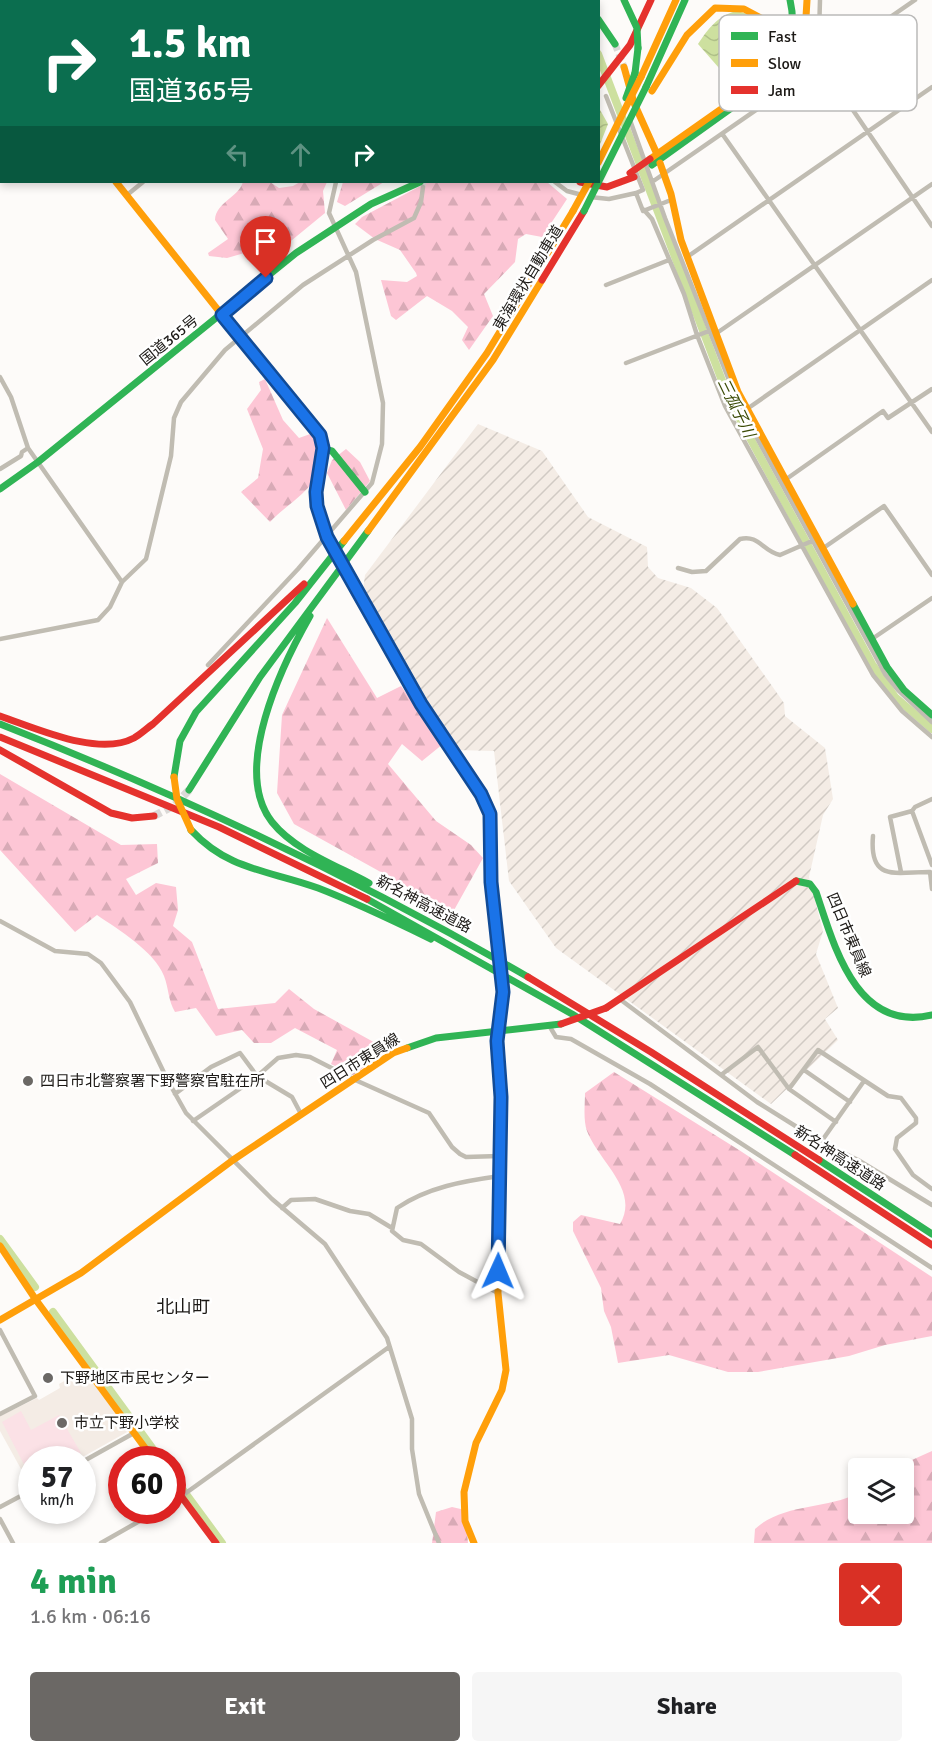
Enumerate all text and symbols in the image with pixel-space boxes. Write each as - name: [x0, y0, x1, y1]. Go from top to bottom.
- legend: [719, 15, 917, 111]
- text: 1.5 km: [129, 18, 252, 69]
- icon: right: [30, 24, 108, 102]
- text: Fast: [768, 27, 797, 47]
- text: Slow: [768, 54, 802, 74]
- text: 国道365号: [129, 75, 254, 108]
- text: Jam: [768, 81, 796, 101]
- icon: left: [221, 138, 254, 171]
- icon: ahead: [284, 138, 317, 171]
- icon: right: [347, 138, 380, 171]
- pin: [240, 216, 291, 278]
- street label: 東海環状自動車道: [489, 222, 567, 334]
- icon: arrive: [249, 225, 282, 258]
- street label: 国道365号: [136, 311, 202, 369]
- water label: 三孤子川: [713, 375, 760, 443]
- street label: 新名神高速道路: [373, 871, 475, 937]
- street label: 四日市東員線: [823, 890, 875, 980]
- street label: 四日市東員線: [317, 1030, 403, 1092]
- place label: 四日市北警察署下野警察官駐在所: [40, 1072, 265, 1090]
- marker: 四日市北警察署下野警察官駐在所: [21, 1074, 35, 1088]
- street label: 新名神高速道路: [791, 1122, 889, 1194]
- position arrow: [466, 1239, 530, 1303]
- district label: 北山町: [156, 1296, 210, 1318]
- place label: 下野地区市民センター: [60, 1369, 210, 1387]
- marker: 下野地区市民センター: [41, 1371, 55, 1385]
- place label: 市立下野小学校: [74, 1414, 179, 1432]
- marker: 市立下野小学校: [55, 1416, 69, 1430]
- speed limit sign: 60: [108, 1446, 186, 1524]
- map controls: [848, 1458, 914, 1524]
- button: layers: [848, 1458, 914, 1524]
- text: 57: [41, 1459, 73, 1496]
- text: km/h: [40, 1491, 74, 1509]
- text: 4 min: [30, 1559, 117, 1604]
- button: close: [839, 1563, 902, 1626]
- text: 1.6 km · 06:16: [30, 1604, 151, 1629]
- button: Exit: [30, 1672, 460, 1741]
- button: Share: [472, 1672, 902, 1741]

